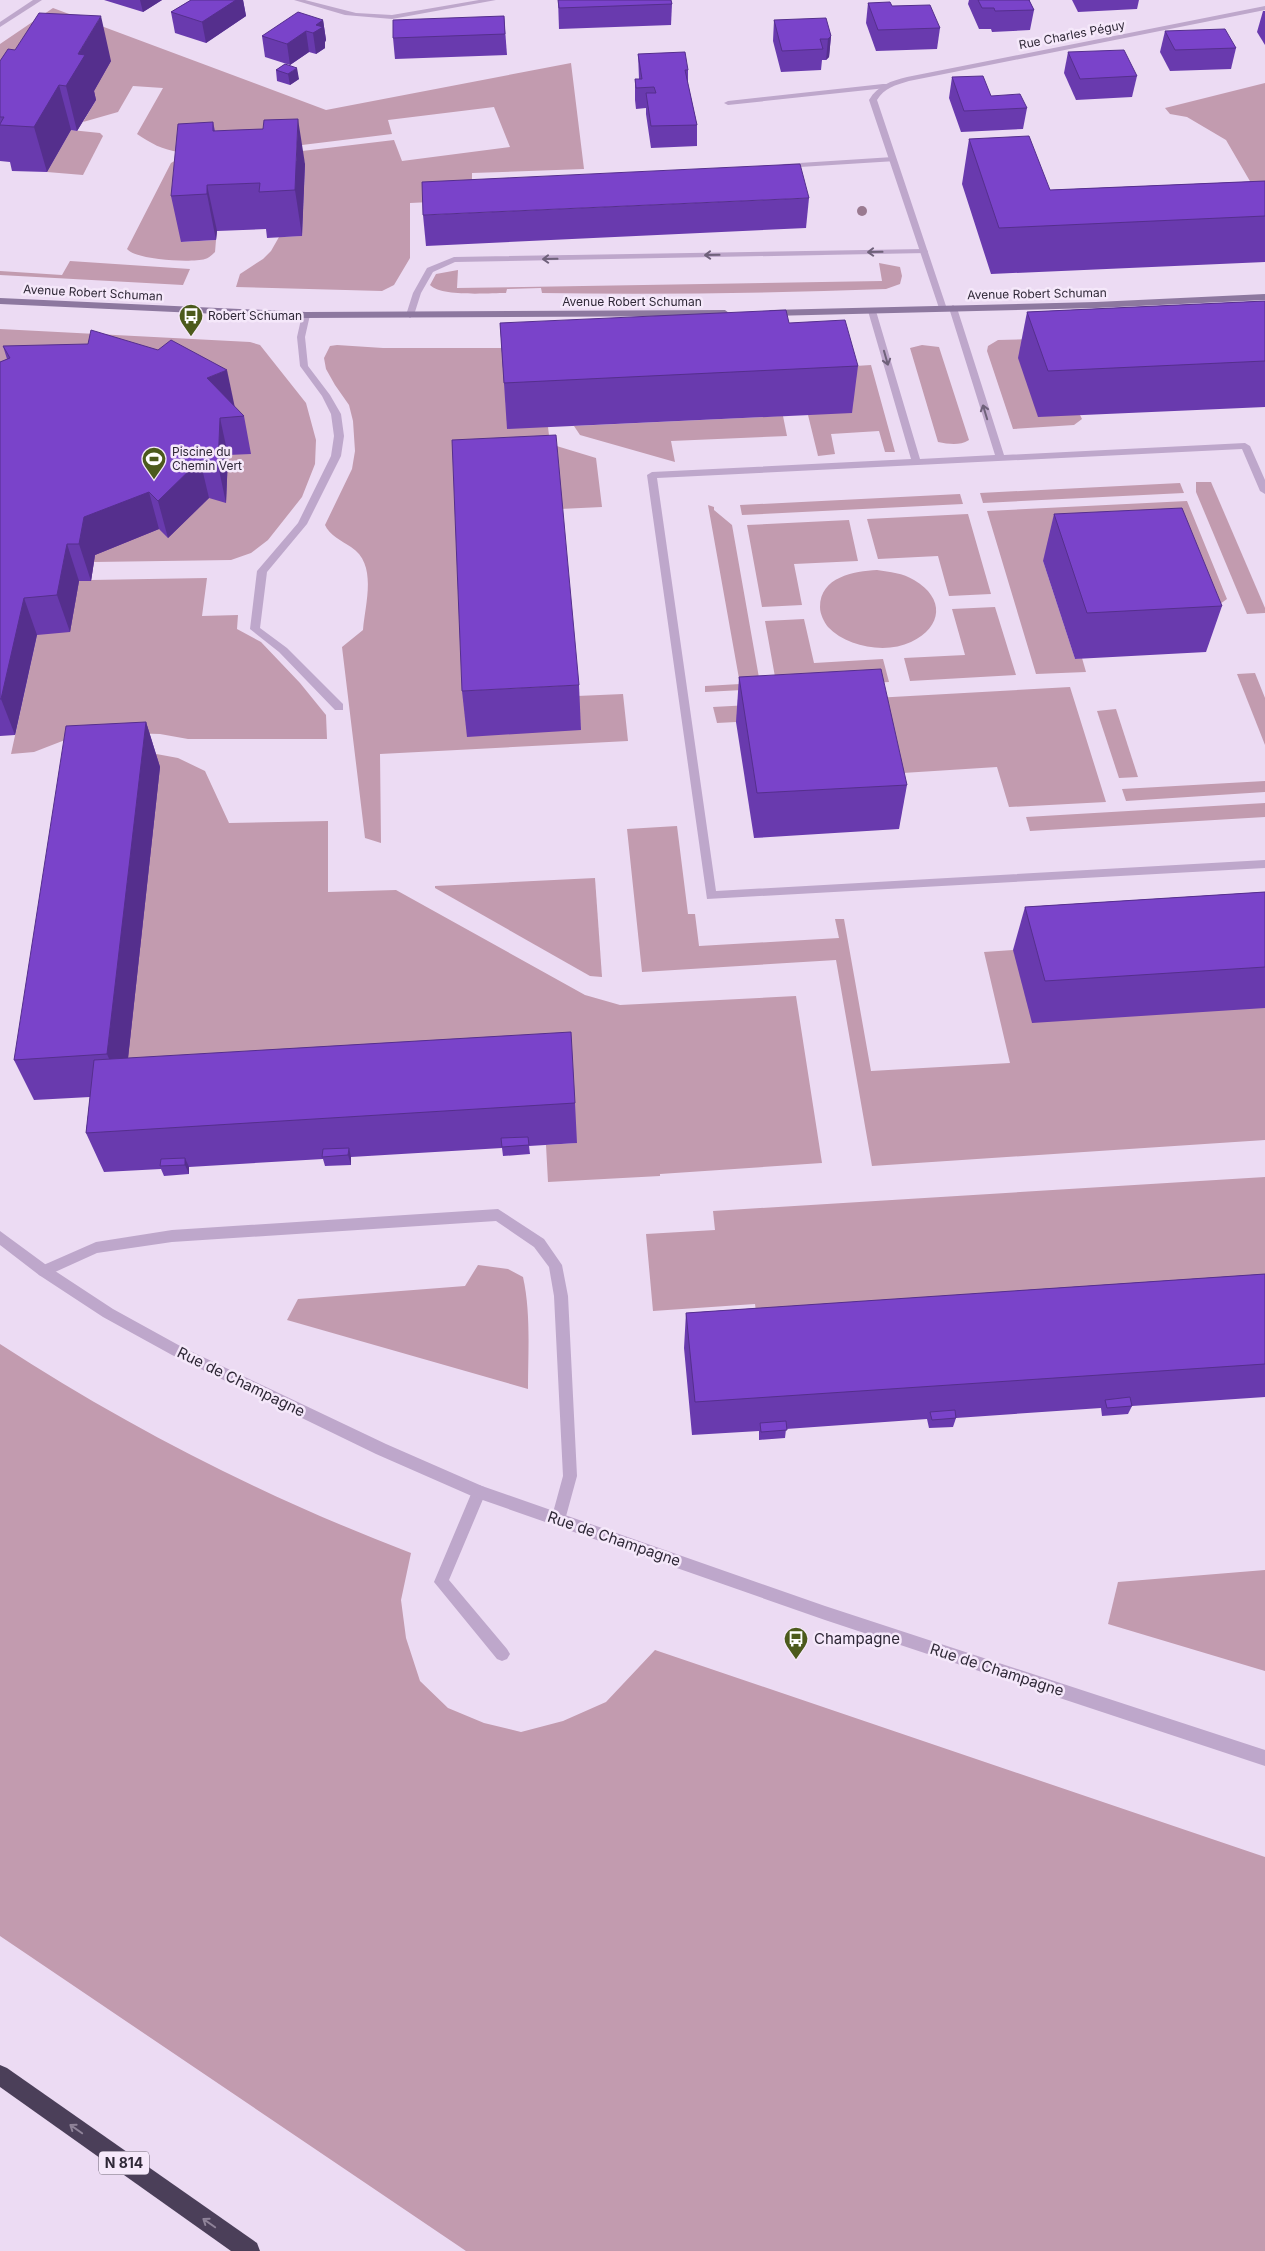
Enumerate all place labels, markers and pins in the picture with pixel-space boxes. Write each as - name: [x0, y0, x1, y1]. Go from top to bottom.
- bus stop icon: Robert Schuman: [178, 303, 204, 337]
- place label: Robert Schuman: [208, 308, 302, 323]
- place label: Piscine du Chemin Vert: [172, 444, 242, 473]
- sports icon: Piscine du Chemin Vert: [141, 446, 167, 480]
- bus stop icon: Champagne: [783, 1626, 809, 1660]
- place label: Champagne: [814, 1629, 900, 1648]

